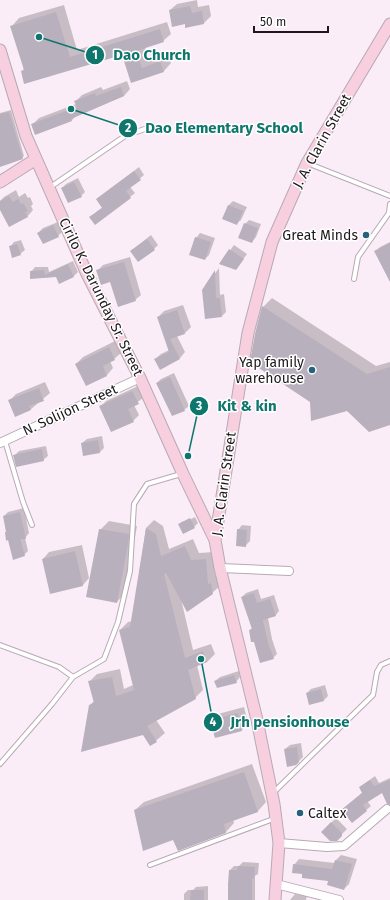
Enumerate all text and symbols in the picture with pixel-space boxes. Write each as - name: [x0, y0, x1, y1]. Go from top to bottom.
- scale bar: [254, 8, 328, 34]
- text: 50 m: [260, 15, 286, 29]
- callout: Dao Church: [85, 41, 199, 68]
- text: Dao Church: [113, 46, 191, 64]
- text: 1: [92, 48, 98, 62]
- street label: J. A. Clarin Street: [289, 90, 355, 191]
- callout: Dao Elementary School: [118, 114, 311, 141]
- text: Dao Elementary School: [145, 119, 303, 137]
- text: 2: [125, 121, 131, 135]
- street label: Cirilo K. Darunday Sr. Street: [55, 215, 147, 380]
- place label: Great Minds: [282, 227, 358, 244]
- marker: Great Minds: [361, 230, 371, 240]
- place label: Yap family warehouse: [235, 354, 304, 387]
- marker: Yap family warehouse: [307, 365, 317, 375]
- street label: N. Solijon Street: [20, 380, 121, 439]
- callout: Kit & kin: [189, 393, 284, 420]
- text: Kit & kin: [217, 397, 277, 415]
- text: 3: [195, 399, 202, 413]
- street label: J. A. Clarin Street: [208, 430, 240, 537]
- callout: Jrh pensionhouse: [203, 709, 358, 736]
- text: Jrh pensionhouse: [229, 713, 350, 731]
- text: 4: [210, 715, 217, 729]
- place label: Caltex: [308, 805, 347, 822]
- marker: Caltex: [295, 808, 305, 818]

